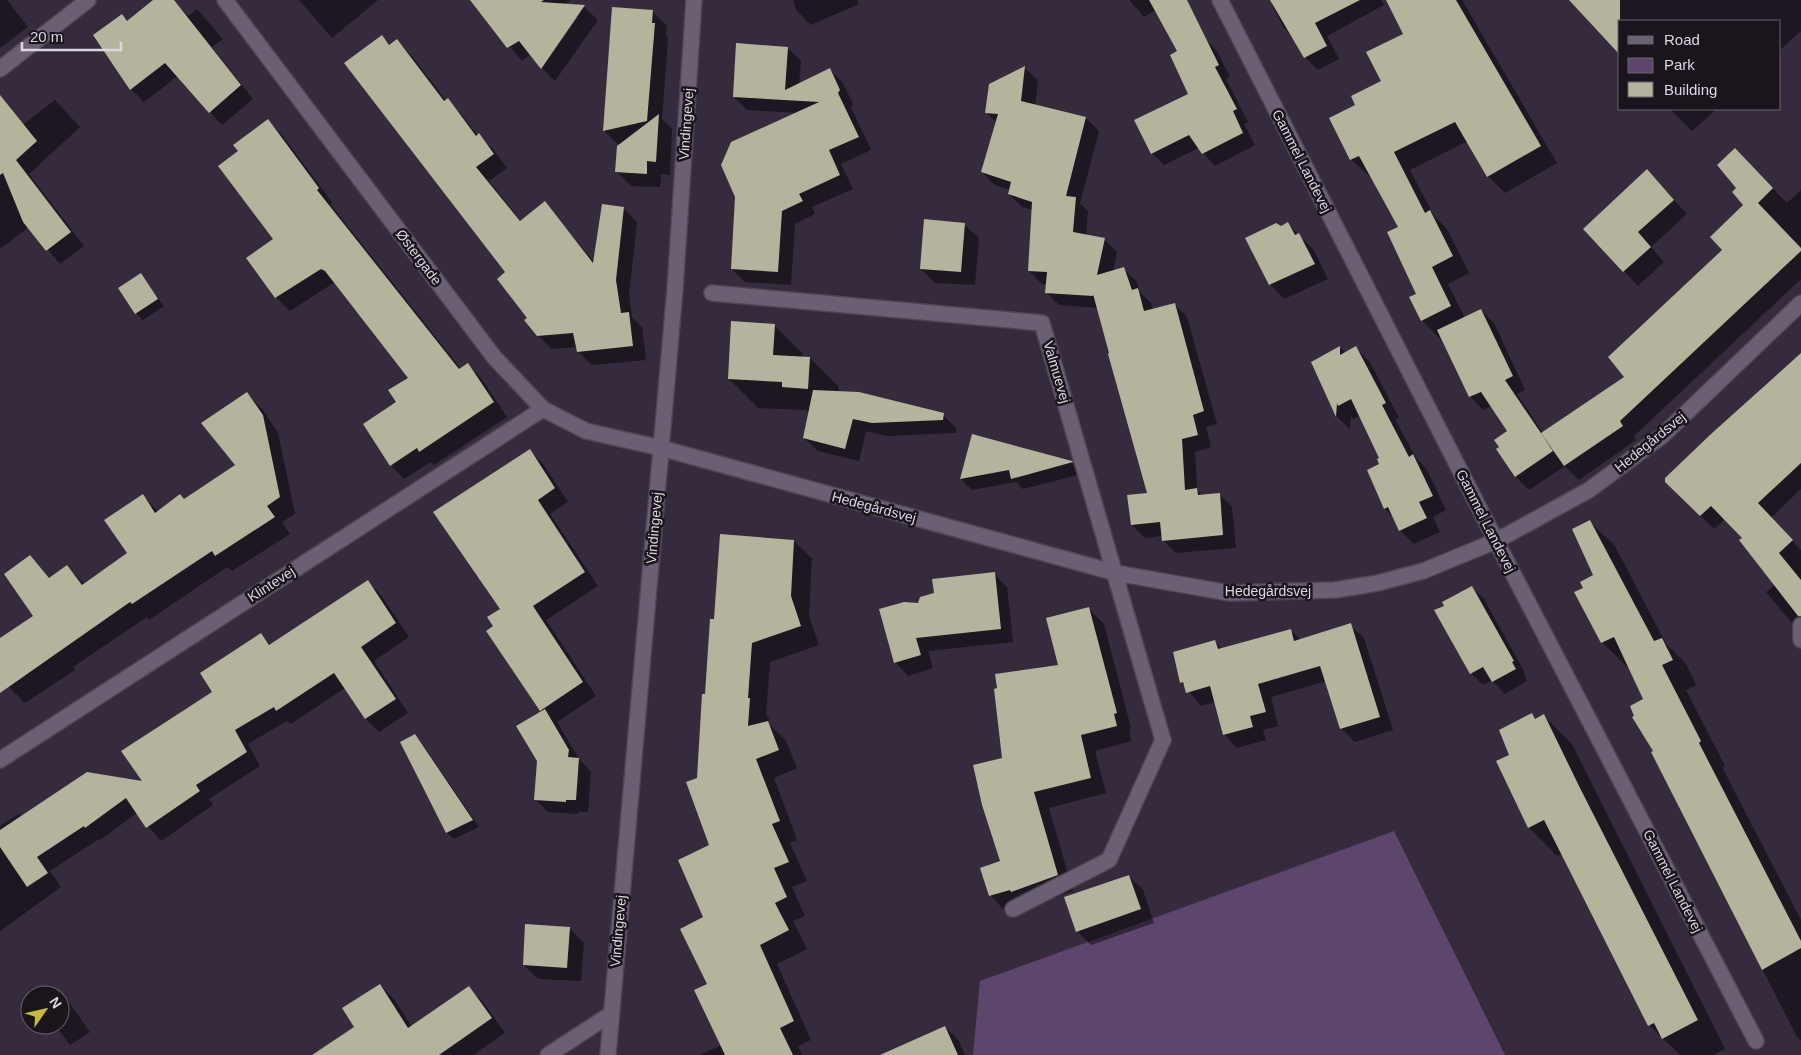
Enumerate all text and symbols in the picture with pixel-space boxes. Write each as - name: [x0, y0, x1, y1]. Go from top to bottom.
- scale bar: [22, 20, 121, 52]
- legend: [1618, 20, 1781, 110]
- text: 20 m: [30, 28, 63, 45]
- text: Road: [1664, 31, 1700, 48]
- text: Park: [1664, 56, 1695, 73]
- text: Building: [1664, 81, 1717, 98]
- street label: Vindingevej: [676, 87, 696, 161]
- street label: Gammel Landevej: [1269, 107, 1335, 215]
- street label: Østergade: [393, 226, 445, 288]
- street label: Valmuevej: [1040, 339, 1074, 405]
- street label: Hedegårdsvej: [1611, 409, 1689, 475]
- street label: Gammel Landevej: [1453, 467, 1519, 575]
- street label: Hedegårdsvej: [830, 488, 918, 526]
- street label: Vindingevej: [643, 491, 665, 565]
- street label: Klintevej: [244, 563, 298, 605]
- street label: Hedegårdsvej: [1225, 583, 1311, 599]
- street label: Gammel Landevej: [1640, 827, 1706, 935]
- street label: Vindingevej: [607, 894, 629, 968]
- north arrow: [20, 985, 70, 1035]
- text: N: [46, 994, 65, 1011]

